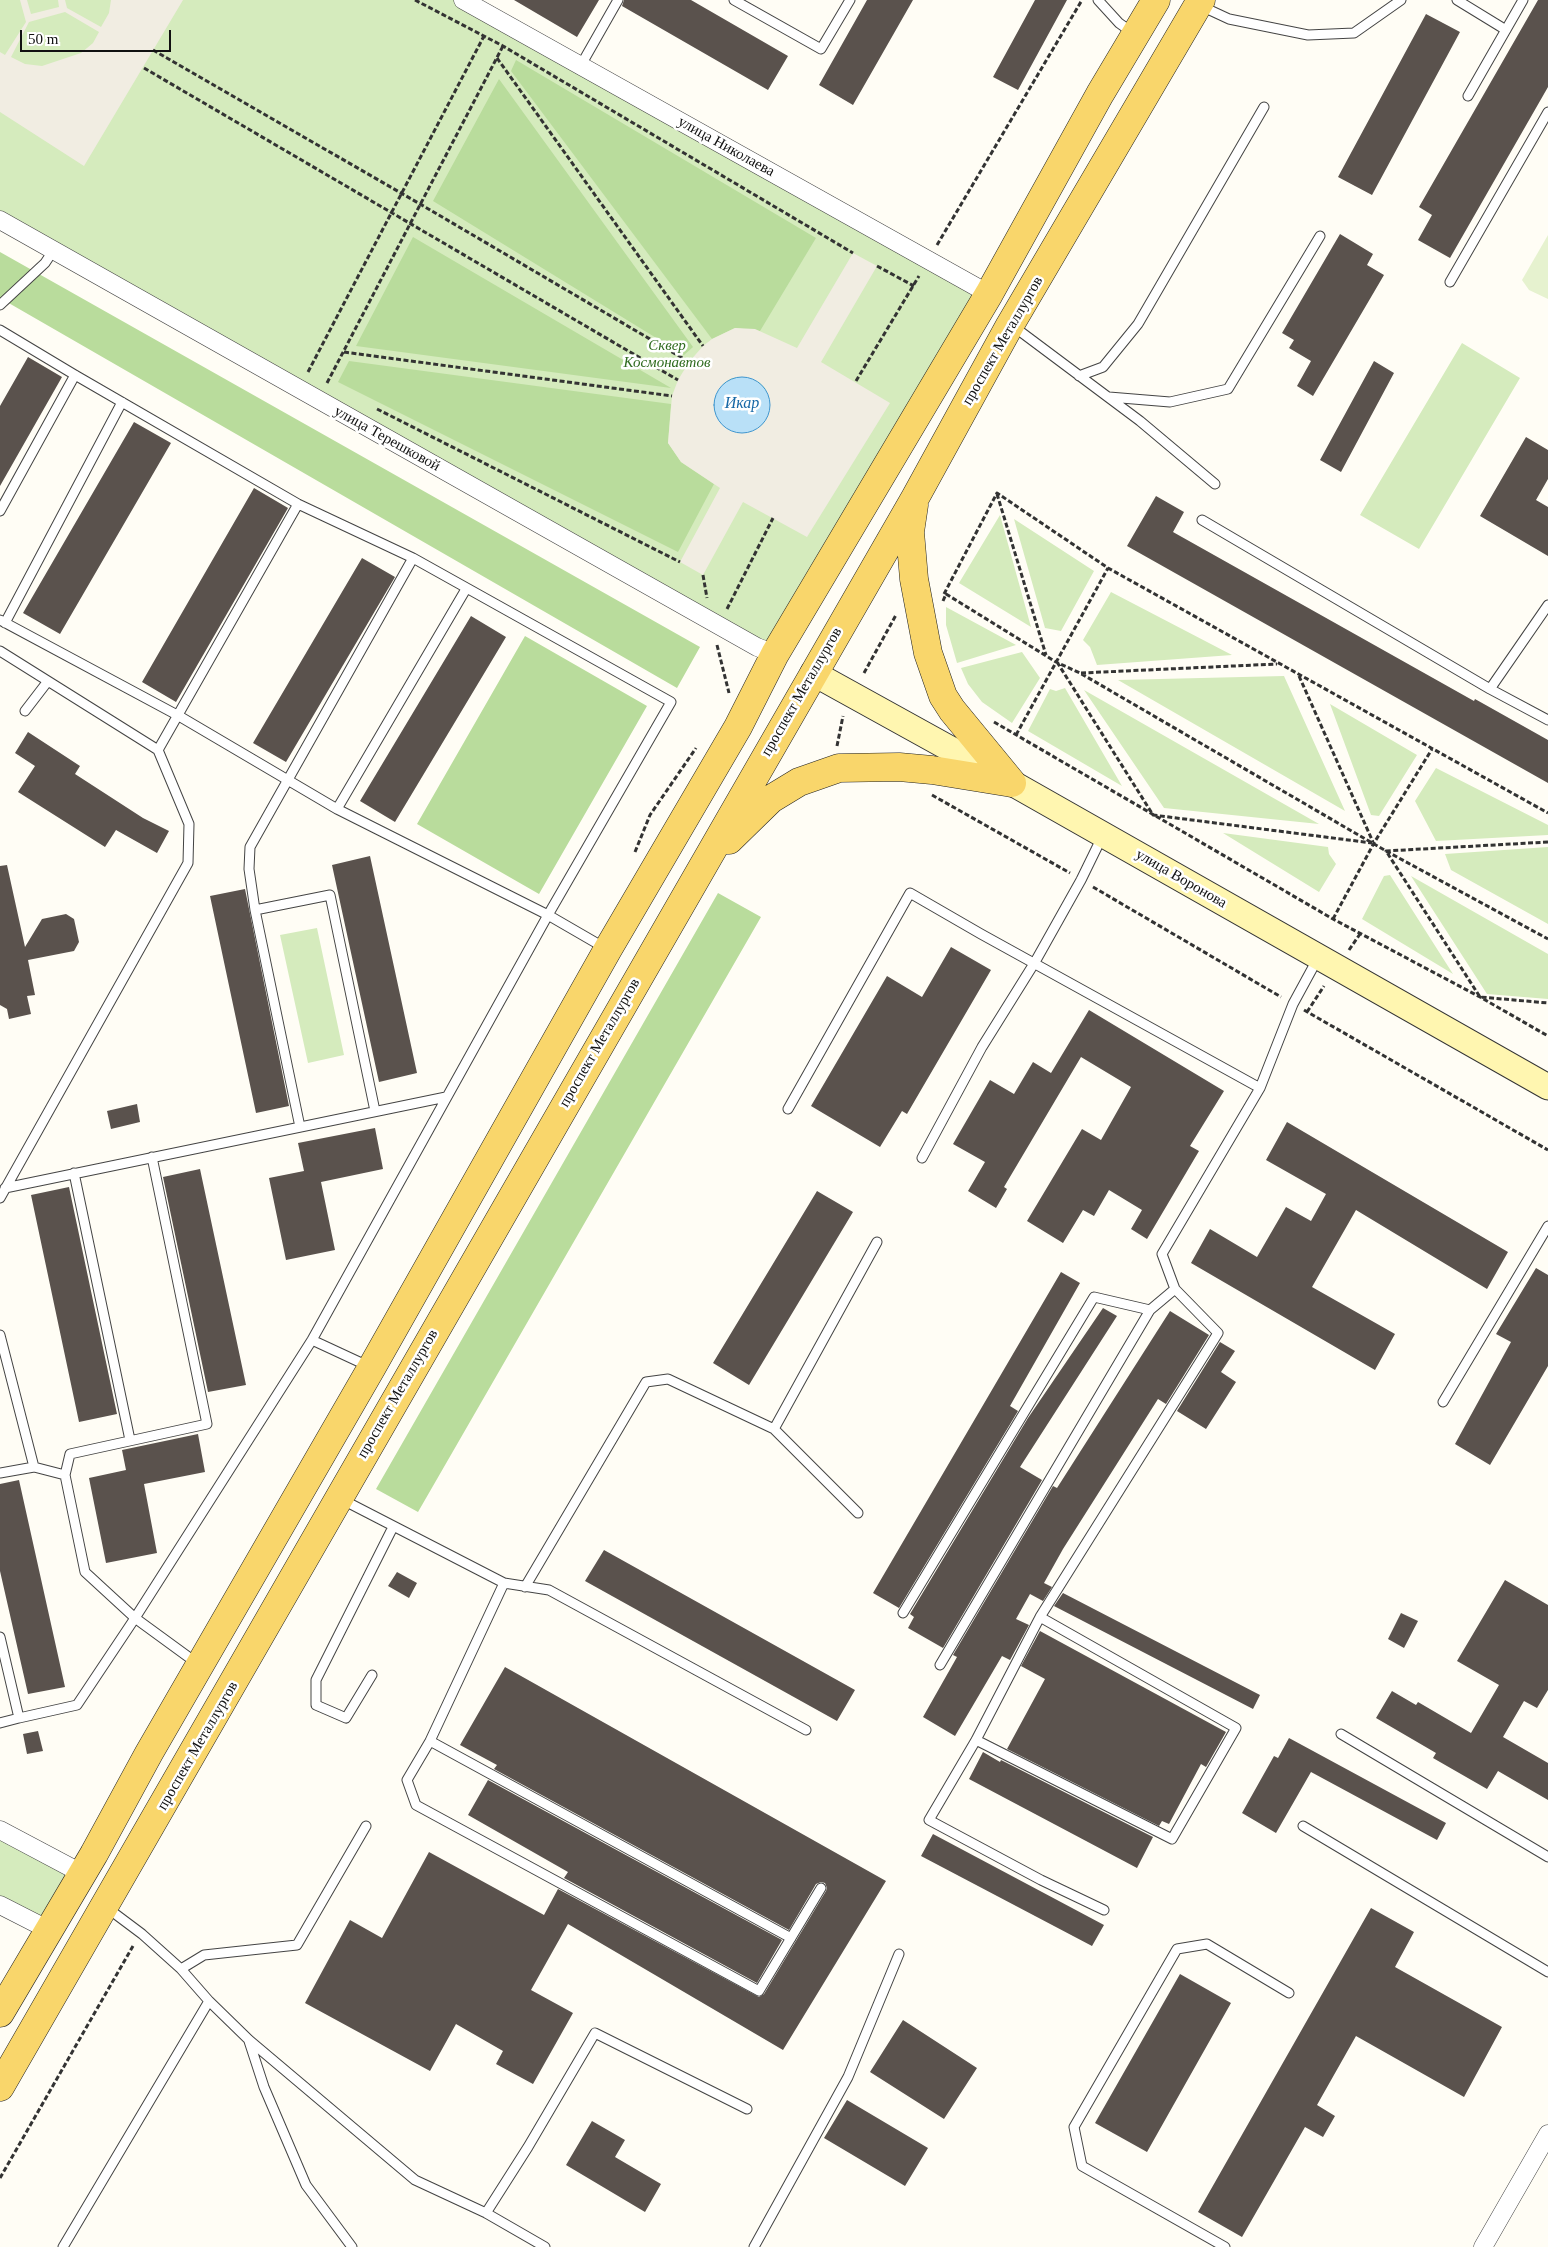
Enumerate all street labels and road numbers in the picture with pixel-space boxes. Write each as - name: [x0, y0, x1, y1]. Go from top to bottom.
- street label: улица Николаева: [674, 113, 778, 181]
- street label: проспект Металлургов: [959, 273, 1047, 409]
- street label: улица Терешковой: [331, 402, 443, 476]
- street label: проспект Металлургов: [758, 624, 846, 760]
- street label: улица Воронова: [1132, 846, 1230, 912]
- street label: проспект Металлургов: [556, 975, 644, 1111]
- street label: проспект Металлургов: [354, 1326, 442, 1462]
- street label: проспект Металлургов: [154, 1678, 242, 1814]

